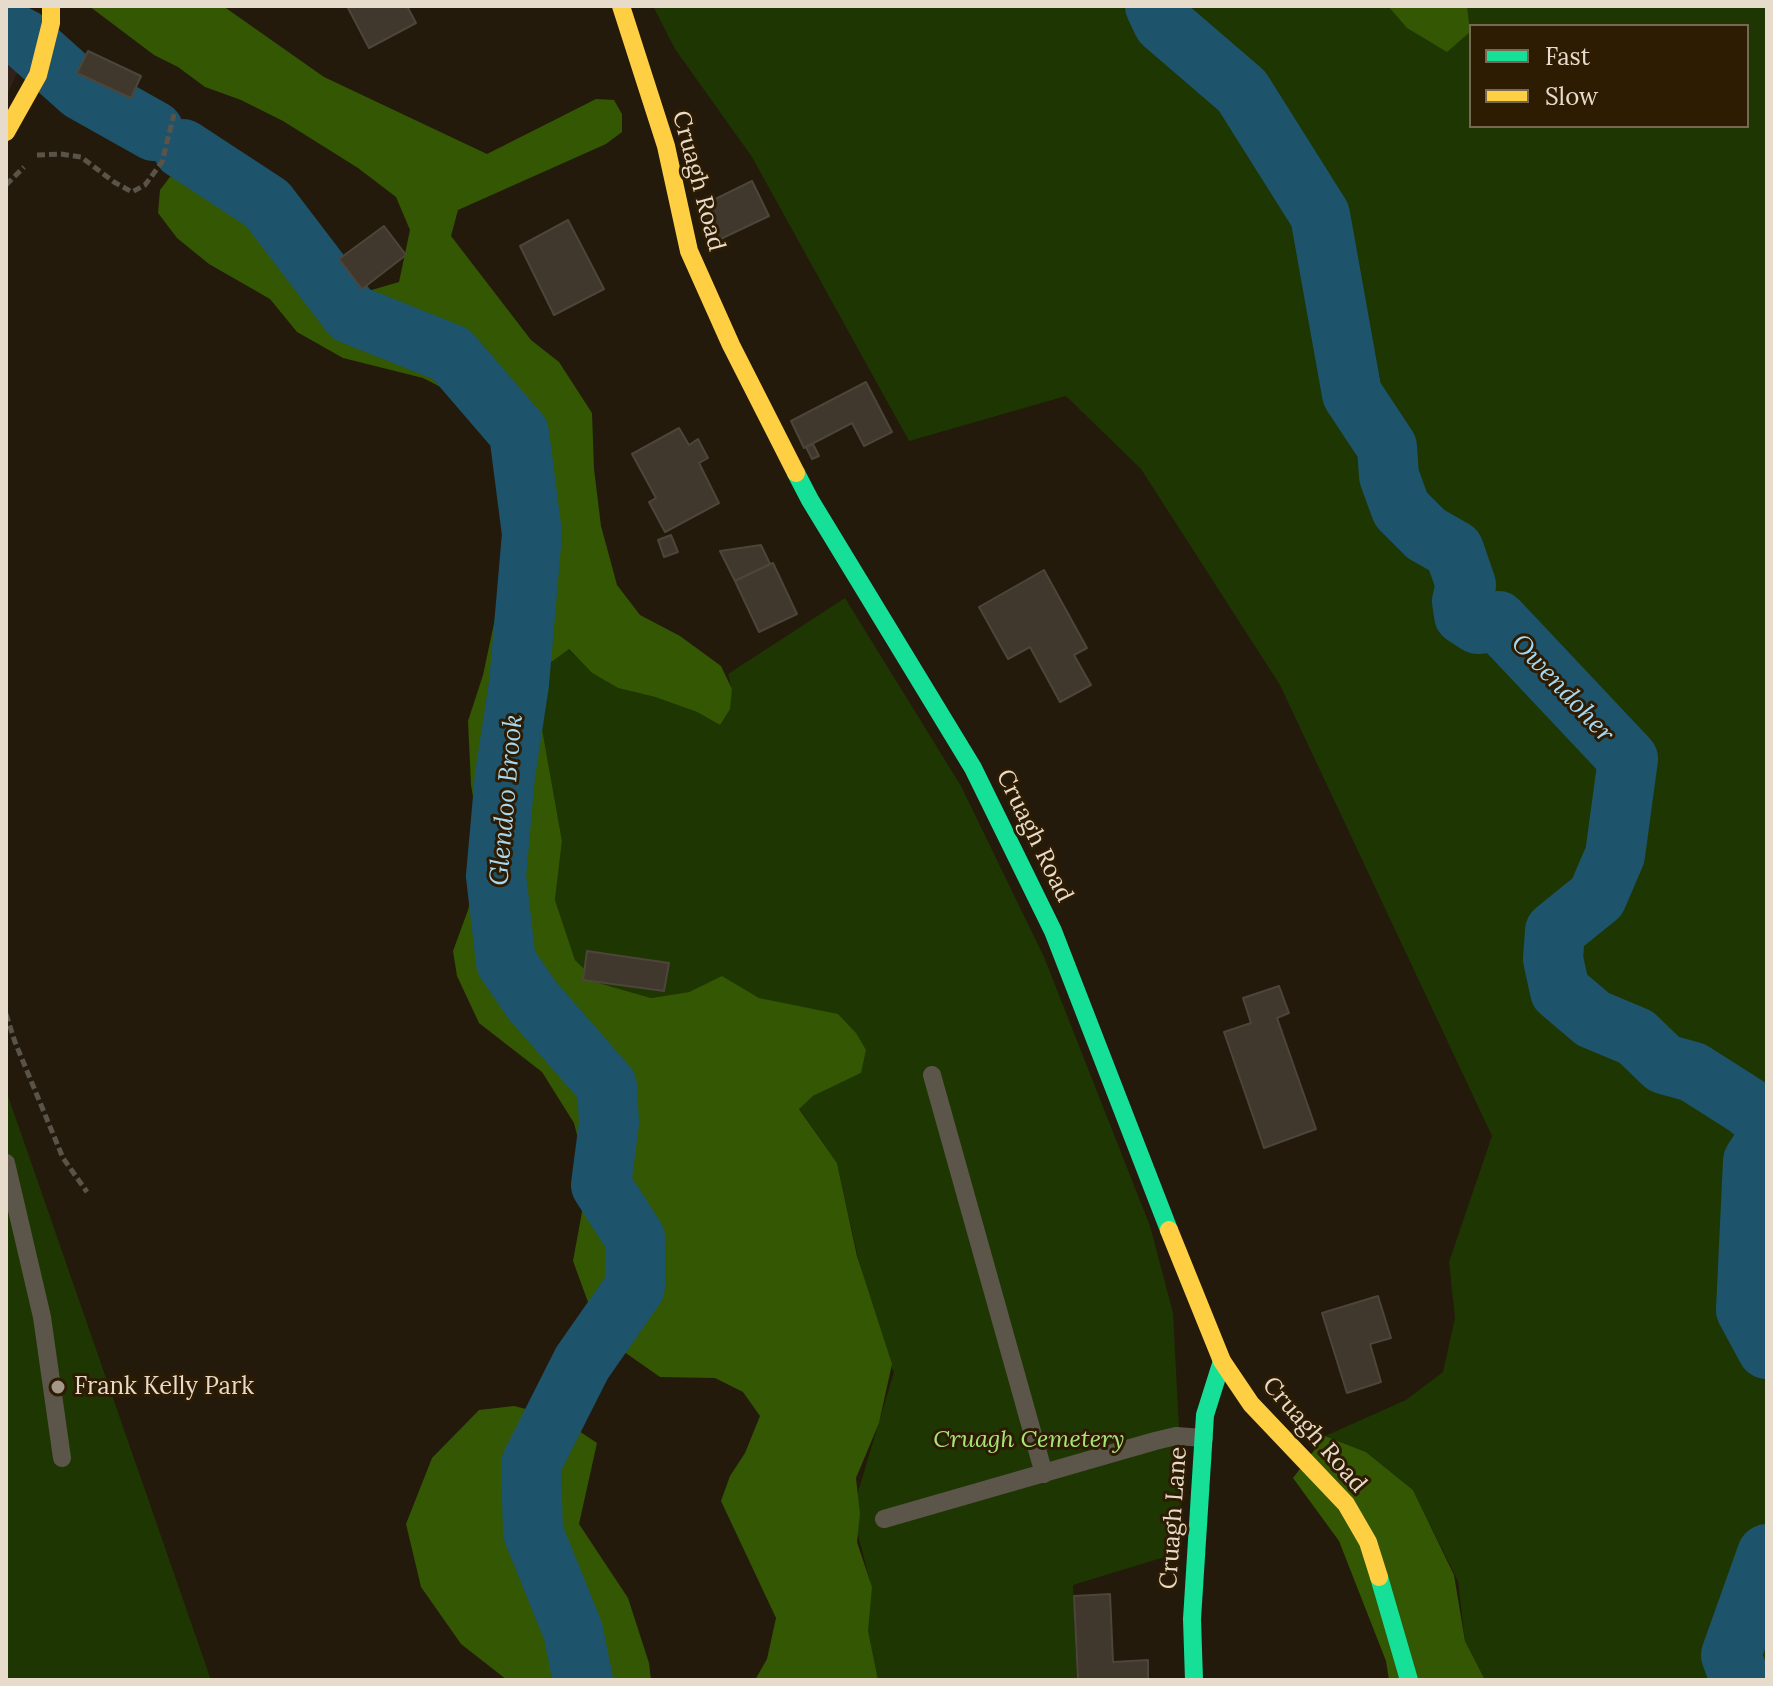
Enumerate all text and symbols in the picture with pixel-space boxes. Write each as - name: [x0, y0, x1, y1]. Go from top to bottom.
- legend: [1469, 24, 1749, 128]
- text: Fast: [1545, 41, 1590, 72]
- text: Slow: [1545, 81, 1598, 112]
- street label: Cruagh Road: [665, 108, 731, 254]
- water label: Owendoher: [1504, 628, 1620, 750]
- water label: Glendoo Brook: [484, 713, 530, 887]
- street label: Cruagh Road: [989, 765, 1079, 907]
- street label: Cruagh Road: [1256, 1371, 1372, 1499]
- place label: Frank Kelly Park: [74, 1373, 254, 1401]
- marker: Frank Kelly Park: [49, 1378, 67, 1396]
- park label: Cruagh Cemetery: [933, 1426, 1125, 1454]
- street label: Cruagh Lane: [1155, 1446, 1193, 1590]

